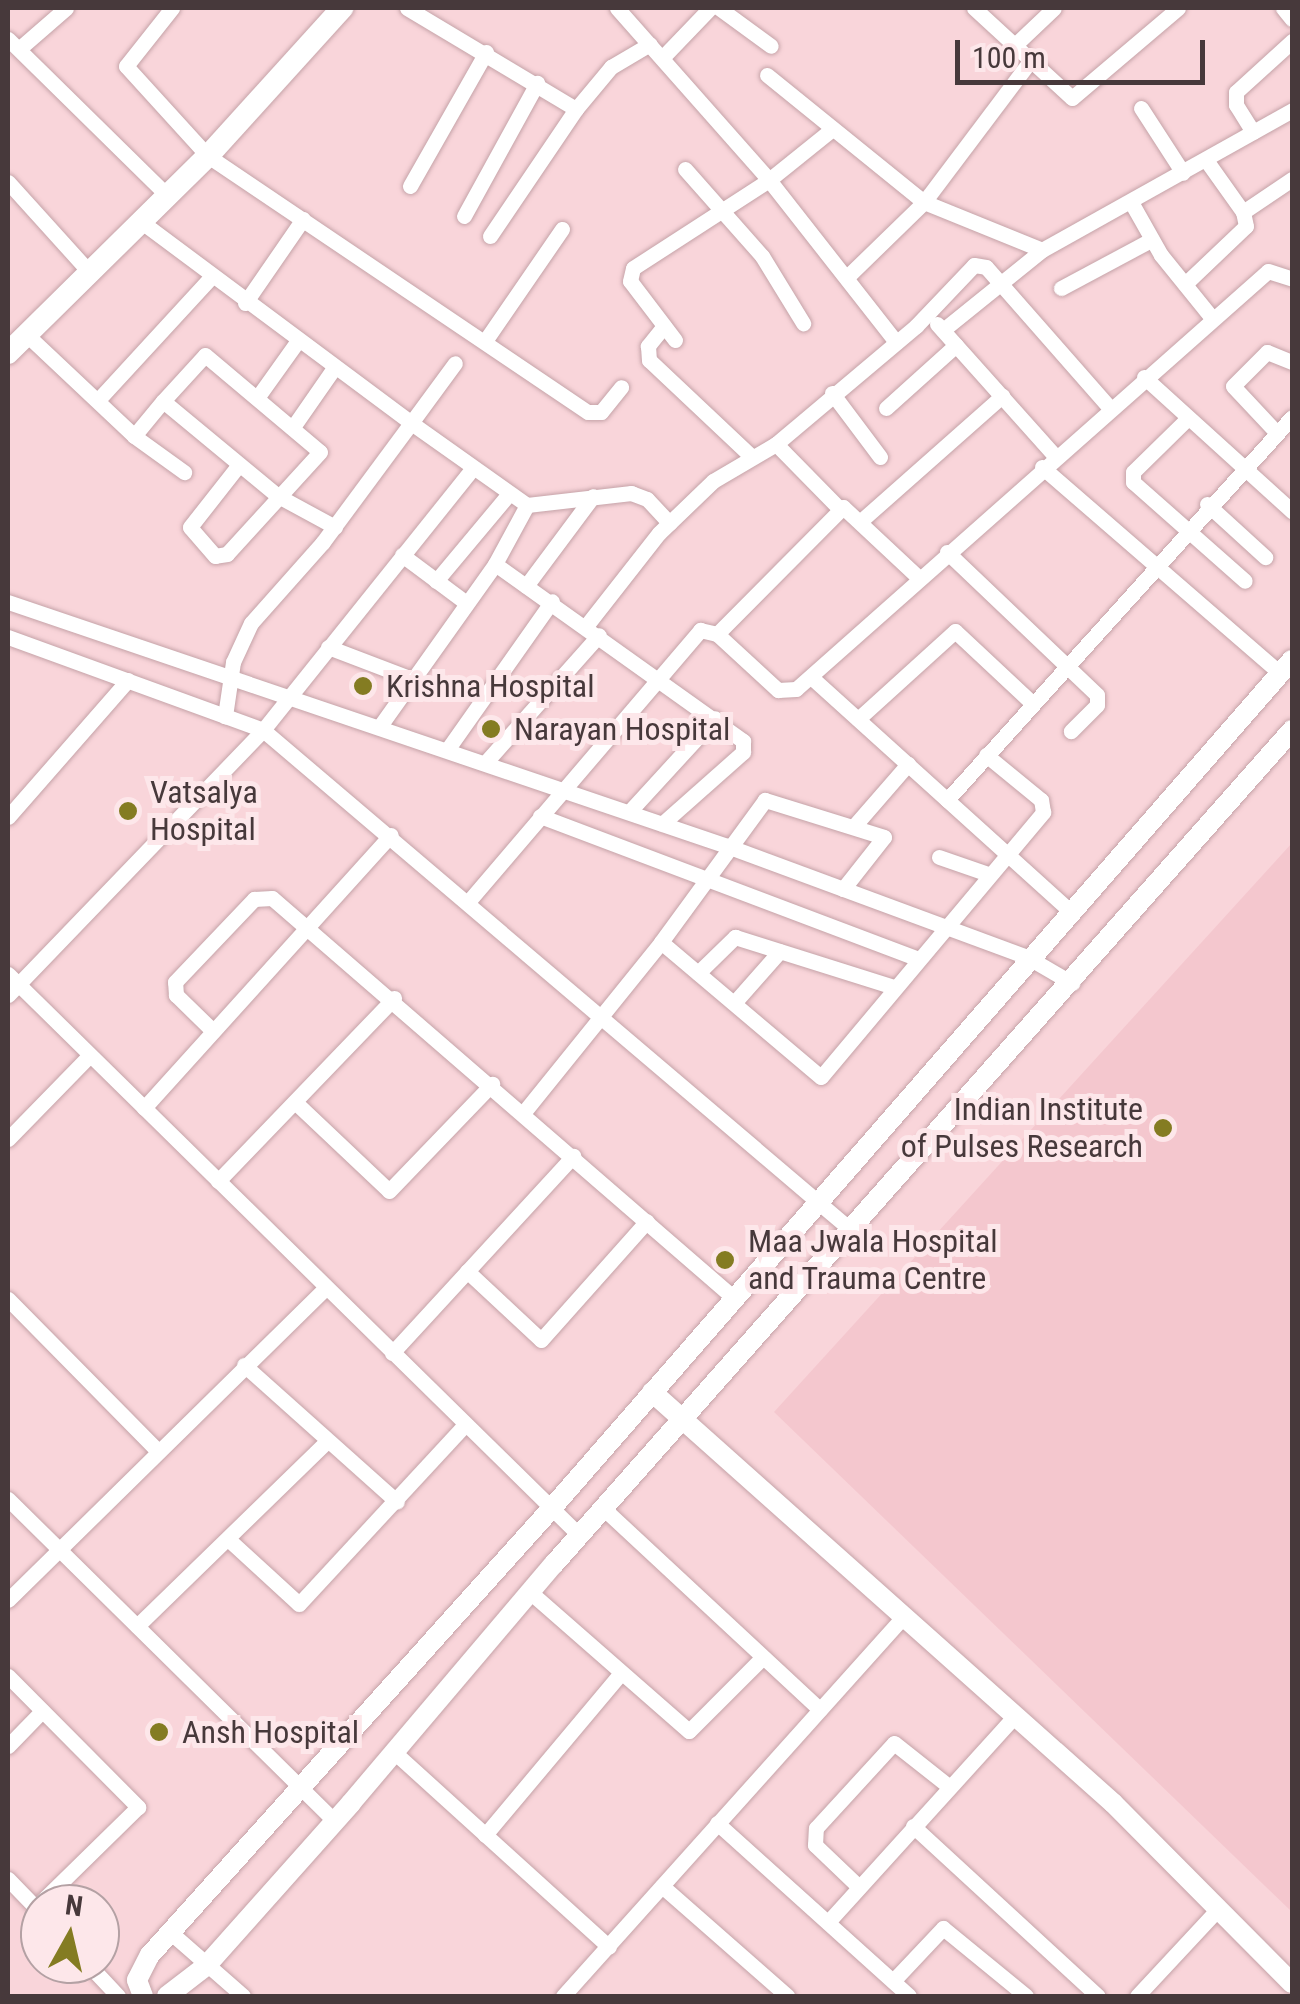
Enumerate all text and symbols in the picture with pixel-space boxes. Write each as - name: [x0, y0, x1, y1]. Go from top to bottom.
- scale bar: [960, 20, 1210, 82]
- text: 100 m: [972, 40, 1046, 75]
- place label: Krishna Hospital: [386, 667, 595, 705]
- marker: Krishna Hospital: [350, 673, 376, 699]
- place label: Narayan Hospital: [514, 710, 730, 748]
- marker: Narayan Hospital: [478, 716, 504, 742]
- place label: Vatsalya Hospital: [150, 774, 258, 849]
- marker: Vatsalya Hospital: [115, 798, 141, 824]
- place label: Indian Institute of Pulses Research: [901, 1091, 1143, 1166]
- marker: Indian Institute of Pulses Research: [1152, 1117, 1174, 1139]
- place label: Maa Jwala Hospital and Trauma Centre: [748, 1223, 998, 1298]
- marker: Maa Jwala Hospital and Trauma Centre: [712, 1247, 738, 1273]
- place label: Ansh Hospital: [182, 1713, 359, 1751]
- marker: Ansh Hospital: [146, 1719, 172, 1745]
- north arrow: [20, 1884, 120, 1984]
- text: N: [63, 1888, 85, 1923]

